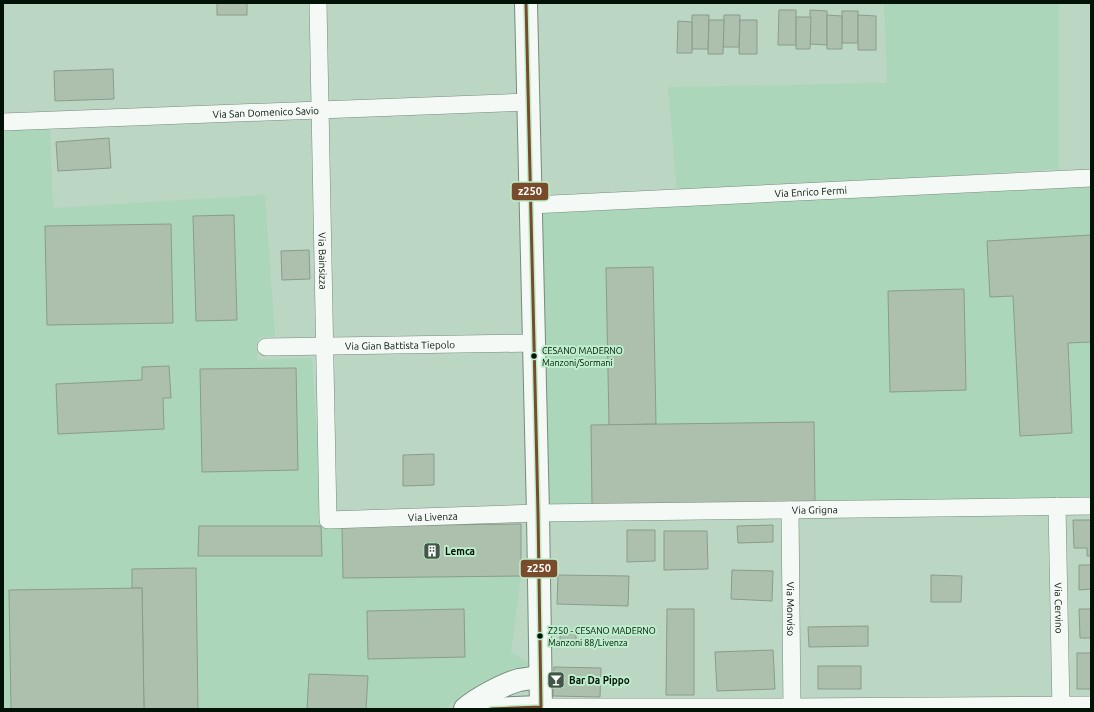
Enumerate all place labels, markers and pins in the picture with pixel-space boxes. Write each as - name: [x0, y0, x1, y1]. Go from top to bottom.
- place label: CESANO MADERNO Manzoni/Sormani: [542, 346, 623, 368]
- marker: CESANO MADERNO Manzoni/Sormani: [529, 351, 539, 361]
- building icon: Lemca: [422, 541, 442, 561]
- place label: Lemca: [445, 546, 475, 557]
- place label: Z250 - CESANO MADERNO Manzoni 88/Livenza: [548, 626, 656, 648]
- marker: Z250 - CESANO MADERNO Manzoni 88/Livenza: [535, 631, 545, 641]
- bar icon: Bar Da Pippo: [546, 670, 566, 690]
- place label: Bar Da Pippo: [569, 675, 630, 686]

